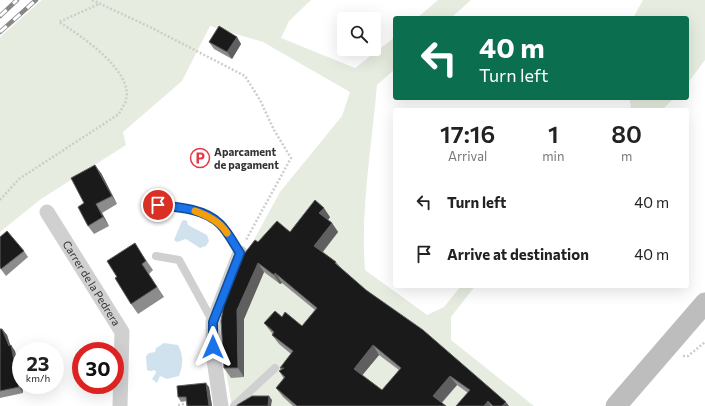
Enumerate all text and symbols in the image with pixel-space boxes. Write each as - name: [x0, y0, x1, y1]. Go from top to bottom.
- map controls: [337, 12, 381, 56]
- button: search: [337, 12, 381, 56]
- text: 40 m: [479, 30, 545, 64]
- icon: left: [413, 32, 465, 84]
- text: Turn left: [479, 64, 548, 86]
- text: 17:16: [440, 119, 495, 148]
- text: 1: [548, 119, 559, 148]
- text: 80: [611, 119, 642, 148]
- place label: Aparcament de pagament: [214, 145, 279, 171]
- parking icon: Aparcament de pagament: [189, 147, 211, 169]
- text: Arrival: [448, 148, 487, 164]
- text: min: [542, 148, 564, 164]
- text: m: [621, 148, 632, 164]
- pin: [141, 188, 175, 222]
- icon: left: [413, 191, 435, 213]
- text: Turn left: [447, 193, 506, 211]
- text: 40 m: [634, 193, 669, 211]
- icon: arrive: [147, 194, 169, 216]
- street label: Carrer de la Pedrera: [60, 238, 123, 328]
- icon: arrive: [413, 243, 435, 265]
- text: Arrive at destination: [447, 245, 589, 263]
- text: 40 m: [634, 245, 669, 263]
- position arrow: [192, 326, 234, 368]
- speed limit sign: 30: [72, 342, 124, 394]
- text: 23: [26, 351, 50, 375]
- text: km/h: [26, 372, 50, 384]

